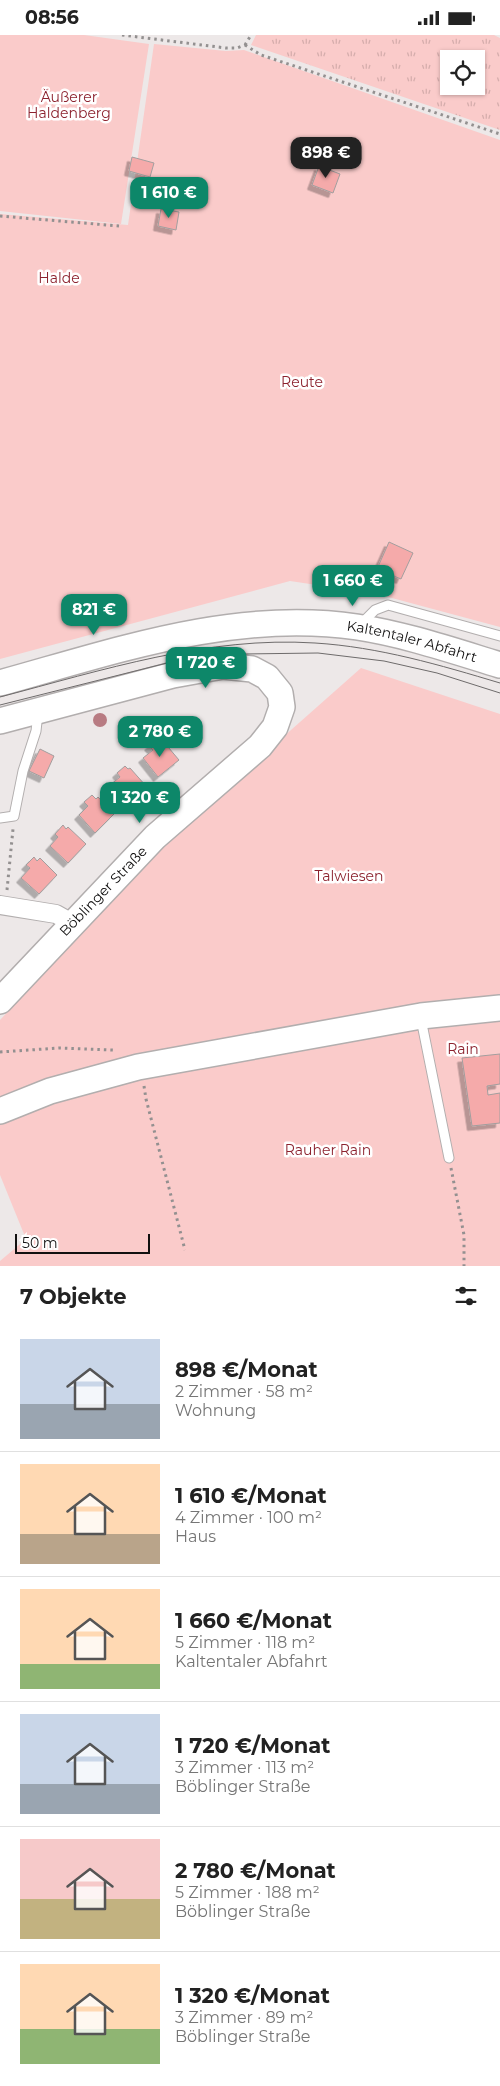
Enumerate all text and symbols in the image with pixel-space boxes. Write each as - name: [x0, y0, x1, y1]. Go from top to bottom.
- text: 08:56: [25, 6, 79, 29]
- map controls: [440, 50, 485, 95]
- button: locate: [440, 50, 485, 95]
- park label: Äußerer Haldenberg: [27, 88, 111, 122]
- pin: 898 €: [291, 137, 361, 179]
- text: 898 €: [302, 143, 350, 162]
- pin: 1 610 €: [123, 177, 215, 219]
- text: 1 610 €: [141, 183, 197, 202]
- park label: Halde: [38, 269, 80, 287]
- park label: Reute: [281, 373, 323, 391]
- pin: 1 660 €: [307, 565, 399, 607]
- text: 1 660 €: [323, 571, 383, 590]
- pin: 821 €: [59, 593, 129, 636]
- text: 821 €: [72, 600, 116, 619]
- street label: Kaltentaler Abfahrt: [346, 617, 480, 666]
- pin: 1 720 €: [160, 647, 252, 689]
- text: 1 720 €: [177, 653, 235, 672]
- pin: 2 780 €: [114, 715, 206, 758]
- text: 2 780 €: [129, 722, 191, 741]
- pin: 1 320 €: [94, 781, 186, 824]
- text: 1 320 €: [111, 788, 169, 807]
- street label: Böblinger Straße: [55, 842, 151, 940]
- park label: Talwiesen: [315, 867, 383, 885]
- park label: Rain: [447, 1040, 479, 1058]
- park label: Rauher Rain: [285, 1141, 371, 1159]
- scale bar: [15, 1231, 150, 1254]
- text: 50 m: [22, 1234, 58, 1252]
- icon: filters: [452, 1282, 480, 1310]
- text: 7 Objekte: [20, 1284, 127, 1309]
- text: 898 €/Monat: [175, 1357, 318, 1382]
- icon: home: [60, 1359, 120, 1419]
- text: 2 Zimmer · 58 m²: [175, 1382, 313, 1401]
- text: Wohnung: [175, 1401, 256, 1420]
- text: 1 610 €/Monat: [175, 1483, 327, 1508]
- icon: home: [60, 1484, 120, 1544]
- text: 4 Zimmer · 100 m²: [175, 1508, 322, 1527]
- text: Haus: [175, 1527, 216, 1546]
- text: 1 660 €/Monat: [175, 1608, 332, 1633]
- icon: home: [60, 1609, 120, 1669]
- text: 5 Zimmer · 118 m²: [175, 1633, 315, 1652]
- text: Kaltentaler Abfahrt: [175, 1652, 328, 1671]
- text: 1 720 €/Monat: [175, 1733, 330, 1758]
- icon: home: [60, 1734, 120, 1794]
- text: 3 Zimmer · 113 m²: [175, 1758, 314, 1777]
- text: Böblinger Straße: [175, 1777, 311, 1796]
- text: 2 780 €/Monat: [175, 1858, 336, 1883]
- icon: home: [60, 1859, 120, 1919]
- text: 5 Zimmer · 188 m²: [175, 1883, 320, 1902]
- text: Böblinger Straße: [175, 1902, 311, 1921]
- text: 1 320 €/Monat: [175, 1983, 330, 2008]
- icon: home: [60, 1984, 120, 2044]
- text: 3 Zimmer · 89 m²: [175, 2008, 313, 2027]
- text: Böblinger Straße: [175, 2027, 311, 2046]

